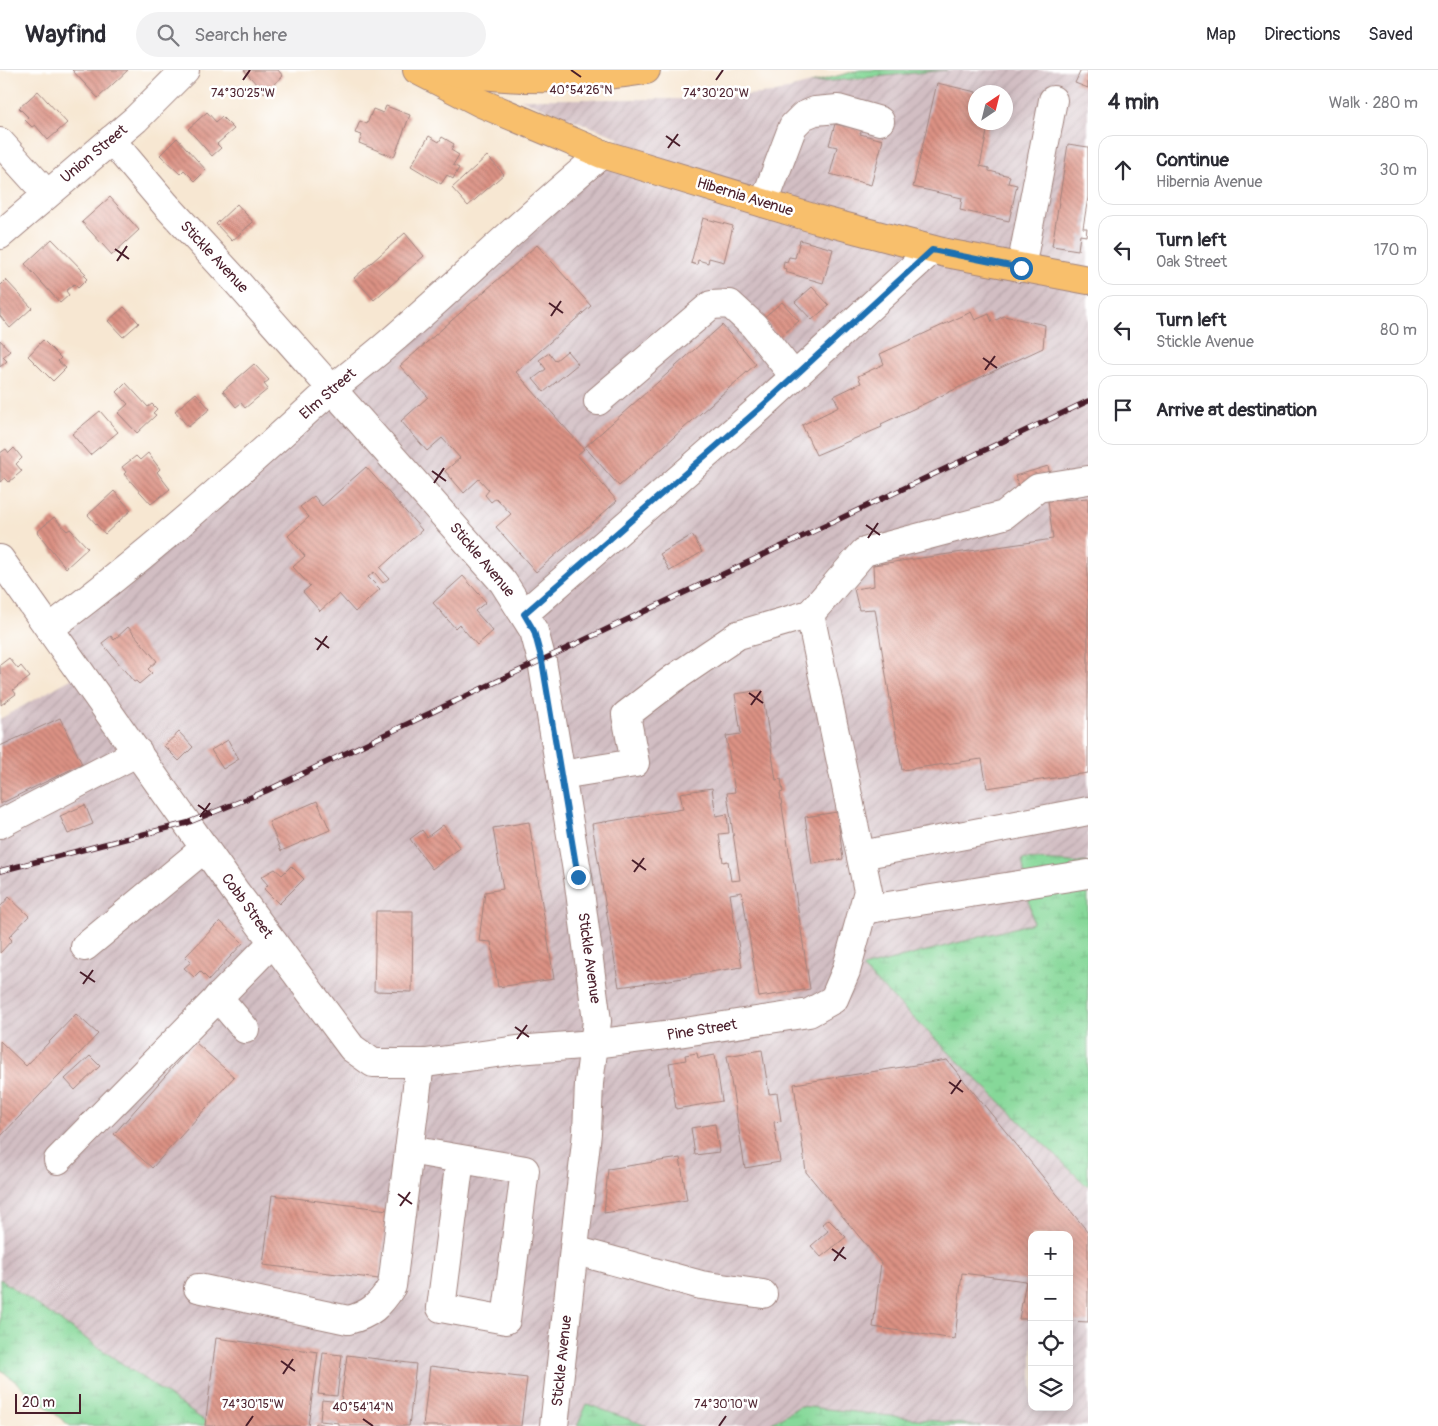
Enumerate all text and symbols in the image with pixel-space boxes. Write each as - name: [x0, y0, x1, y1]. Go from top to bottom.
- search box: [136, 12, 486, 57]
- text: Wayfind: [25, 20, 106, 49]
- icon: search: [154, 21, 182, 49]
- text: Search here: [194, 23, 287, 47]
- text: Map: [1206, 23, 1236, 46]
- text: Directions: [1264, 23, 1340, 46]
- text: Saved: [1368, 23, 1413, 46]
- text: 40°54'26"N: [550, 83, 612, 98]
- north arrow: [968, 85, 1013, 130]
- text: 74°30'25"W: [211, 86, 275, 101]
- text: 74°30'20"W: [683, 86, 749, 101]
- text: 4 min: [1108, 89, 1159, 116]
- text: Walk · 280 m: [1329, 93, 1418, 113]
- street label: Union Street: [57, 120, 132, 187]
- text: Continue: [1156, 148, 1229, 172]
- icon: ahead: [1109, 156, 1137, 184]
- text: 30 m: [1379, 160, 1417, 180]
- text: Hibernia Avenue: [1156, 172, 1262, 192]
- street label: Hibernia Avenue: [695, 173, 796, 221]
- street label: Stickle Avenue: [176, 217, 253, 297]
- text: Turn left: [1156, 228, 1226, 252]
- icon: left: [1109, 236, 1137, 264]
- text: 170 m: [1374, 240, 1417, 260]
- text: Oak Street: [1156, 252, 1227, 272]
- route start: [1010, 257, 1033, 280]
- text: Turn left: [1156, 308, 1226, 332]
- icon: left: [1109, 316, 1137, 344]
- text: 80 m: [1380, 320, 1417, 340]
- text: Stickle Avenue: [1156, 332, 1254, 352]
- street label: Elm Street: [296, 364, 361, 424]
- icon: arrive: [1109, 396, 1137, 424]
- text: Arrive at destination: [1156, 398, 1317, 422]
- street label: Stickle Avenue: [445, 519, 519, 602]
- route end: [567, 866, 590, 889]
- street label: Cobb Street: [217, 870, 278, 943]
- street label: Stickle Avenue: [573, 911, 605, 1005]
- street label: Pine Street: [666, 1015, 739, 1045]
- map controls: [1028, 1231, 1073, 1411]
- button: +: [1028, 1231, 1073, 1276]
- button: −: [1028, 1276, 1073, 1321]
- street label: Stickle Avenue: [548, 1314, 576, 1408]
- button: locate: [1028, 1321, 1073, 1366]
- button: layers: [1028, 1366, 1073, 1411]
- scale bar: [15, 1391, 81, 1414]
- text: 20 m: [22, 1394, 55, 1411]
- text: 74°30'15"W: [222, 1397, 284, 1412]
- text: 74°30'10"W: [694, 1397, 758, 1412]
- text: 40°54'14"N: [333, 1400, 393, 1415]

